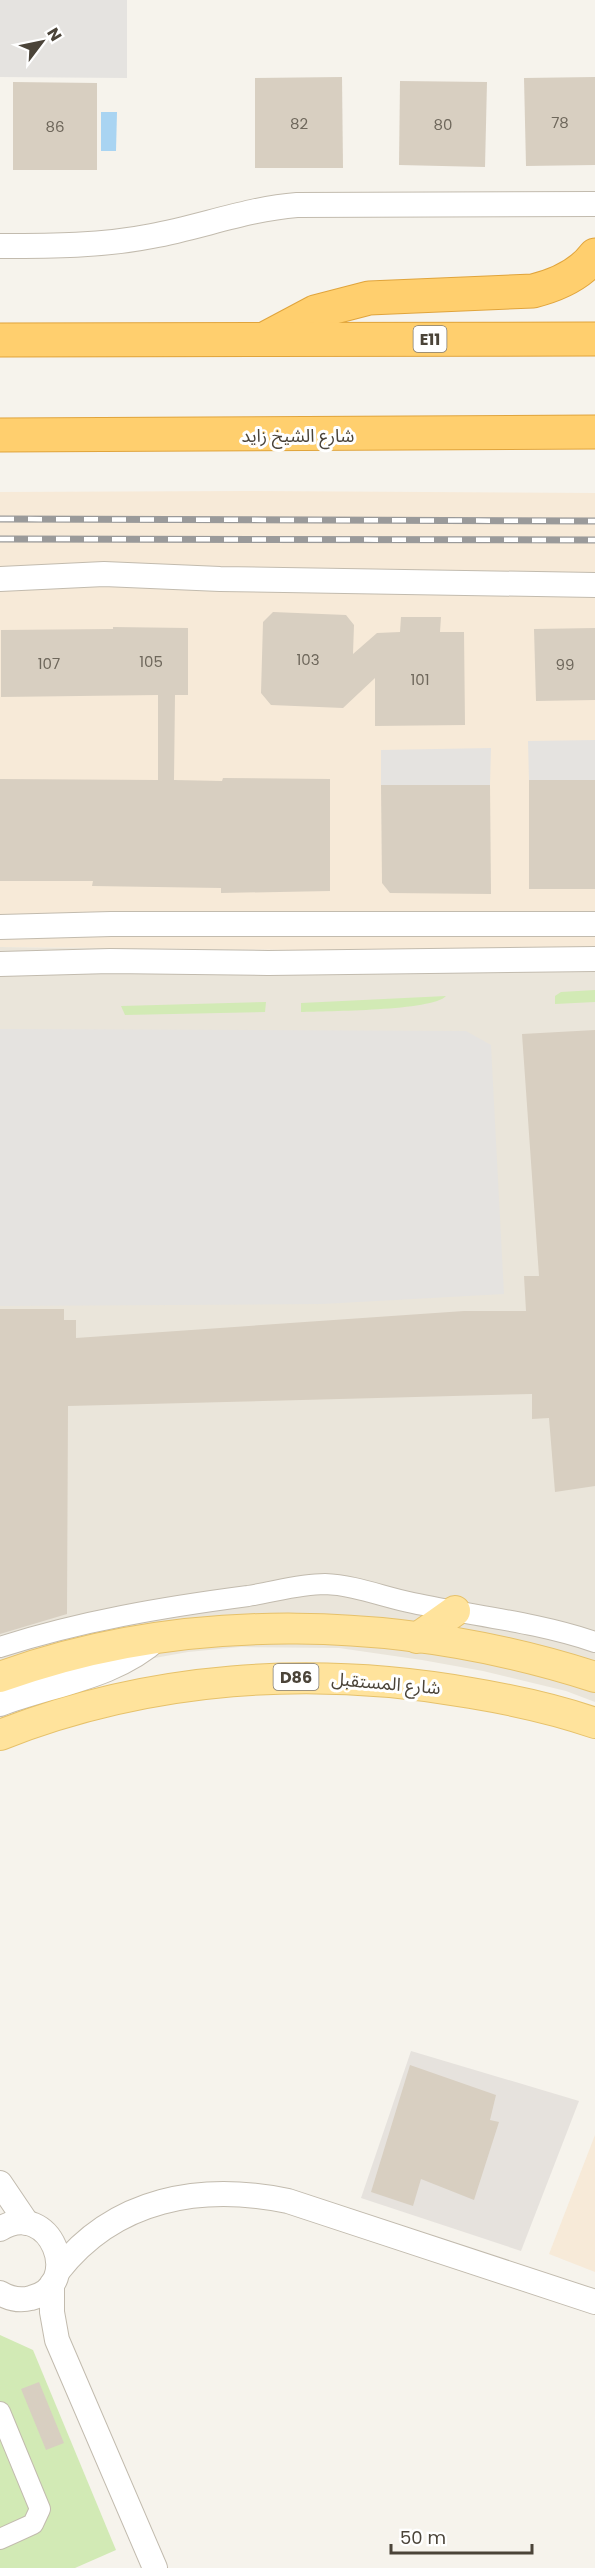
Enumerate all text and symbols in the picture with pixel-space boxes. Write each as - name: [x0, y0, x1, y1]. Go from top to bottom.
- north arrow: [12, 12, 72, 72]
- text: N: [41, 23, 67, 46]
- house number: 78: [551, 112, 569, 133]
- house number: 82: [290, 113, 308, 134]
- house number: 80: [434, 114, 452, 135]
- house number: 86: [46, 116, 65, 137]
- road number: E11: [414, 326, 446, 352]
- street label: شارع الشيخ زايد: [242, 423, 354, 450]
- house number: 103: [296, 649, 320, 670]
- house number: 105: [139, 651, 163, 672]
- house number: 107: [38, 653, 60, 674]
- house number: 99: [556, 654, 574, 675]
- house number: 101: [410, 669, 430, 690]
- road number: D86: [274, 1664, 318, 1690]
- street label: شارع المستقبل: [330, 1666, 442, 1702]
- scale bar: [391, 2517, 532, 2555]
- text: 50 m: [400, 2525, 446, 2550]

